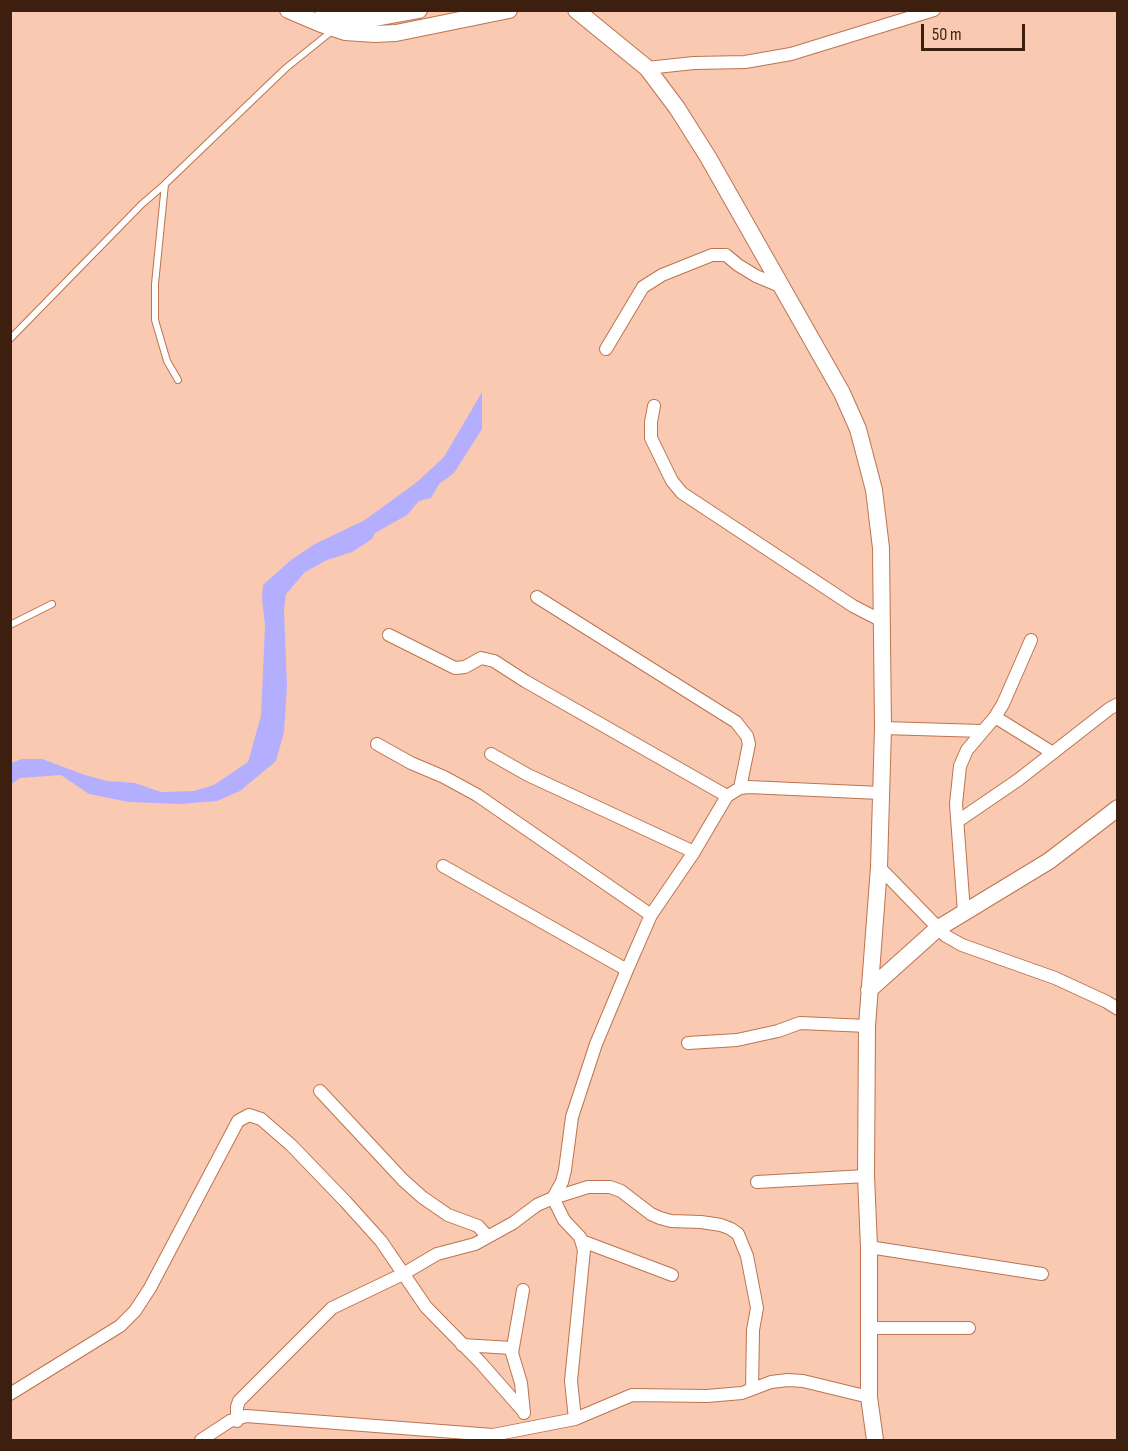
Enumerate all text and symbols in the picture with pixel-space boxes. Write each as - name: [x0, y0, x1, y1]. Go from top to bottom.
- scale bar: [924, 12, 1028, 50]
- text: 50 m: [932, 24, 962, 45]

